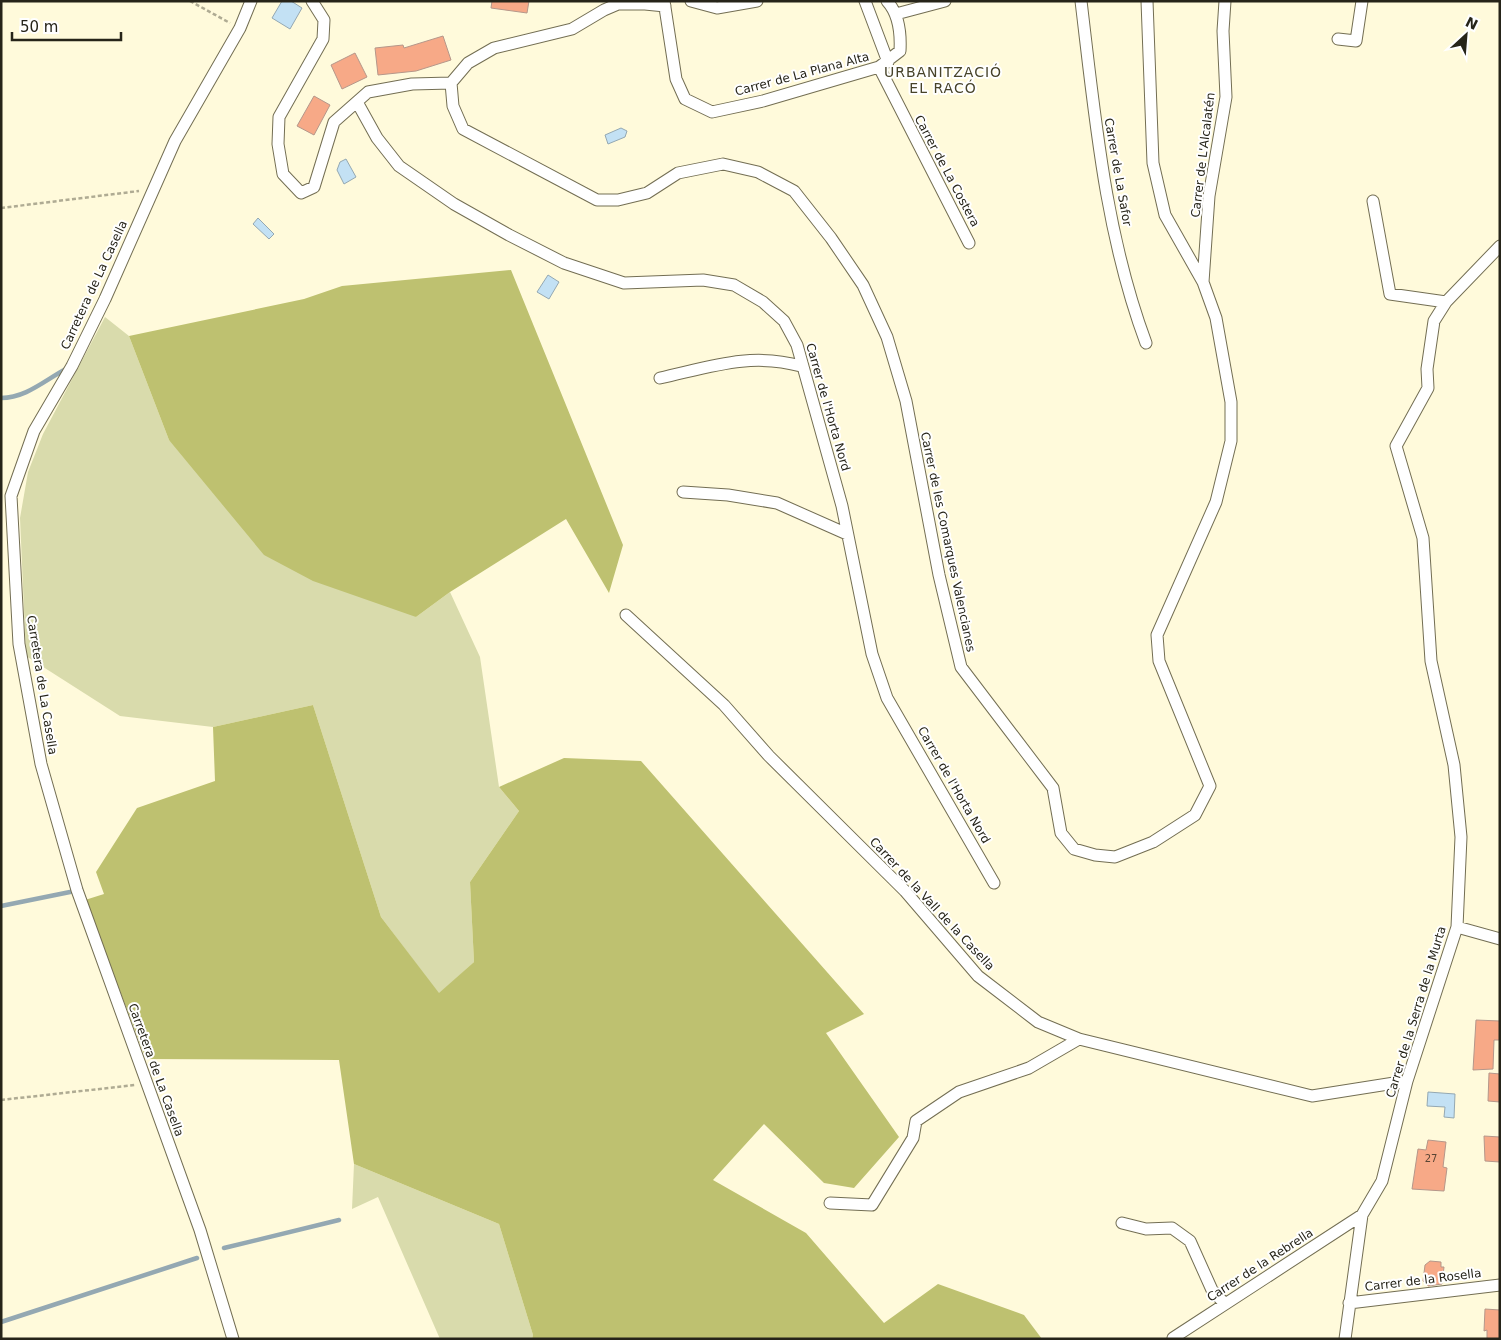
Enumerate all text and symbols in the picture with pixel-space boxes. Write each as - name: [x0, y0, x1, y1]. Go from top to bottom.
- scale bar: [12, 10, 121, 42]
- north arrow: [1441, 10, 1491, 60]
- text: N: [1463, 14, 1480, 33]
- text: 50 m: [20, 18, 58, 36]
- street label: Carrer de La Plana Alta: [733, 49, 871, 99]
- district label: URBANITZACIÓ EL RACÓ: [884, 63, 1002, 96]
- street label: Carrer de L'Alcalatén: [1188, 92, 1218, 218]
- street label: Carrer de La Costera: [912, 113, 982, 229]
- street label: Carrer de La Safor: [1102, 117, 1134, 227]
- street label: Carretera de La Casella: [58, 218, 130, 352]
- street label: Carrer de l'Horta Nord: [803, 341, 853, 473]
- street label: Carrer de les Comarques Valencianes: [918, 431, 978, 653]
- street label: Carretera de La Casella: [24, 614, 60, 756]
- street label: Carrer de l'Horta Nord: [915, 724, 993, 846]
- street label: Carrer de la Vall de la Casella: [867, 835, 997, 973]
- street label: Carrer de la Serra de la Murta: [1383, 925, 1449, 1099]
- street label: Carretera de La Casella: [125, 1001, 187, 1139]
- house number: 27: [1425, 1153, 1437, 1164]
- street label: Carrer de la Rebrella: [1204, 1226, 1316, 1304]
- street label: Carrer de la Rosella: [1364, 1266, 1482, 1294]

